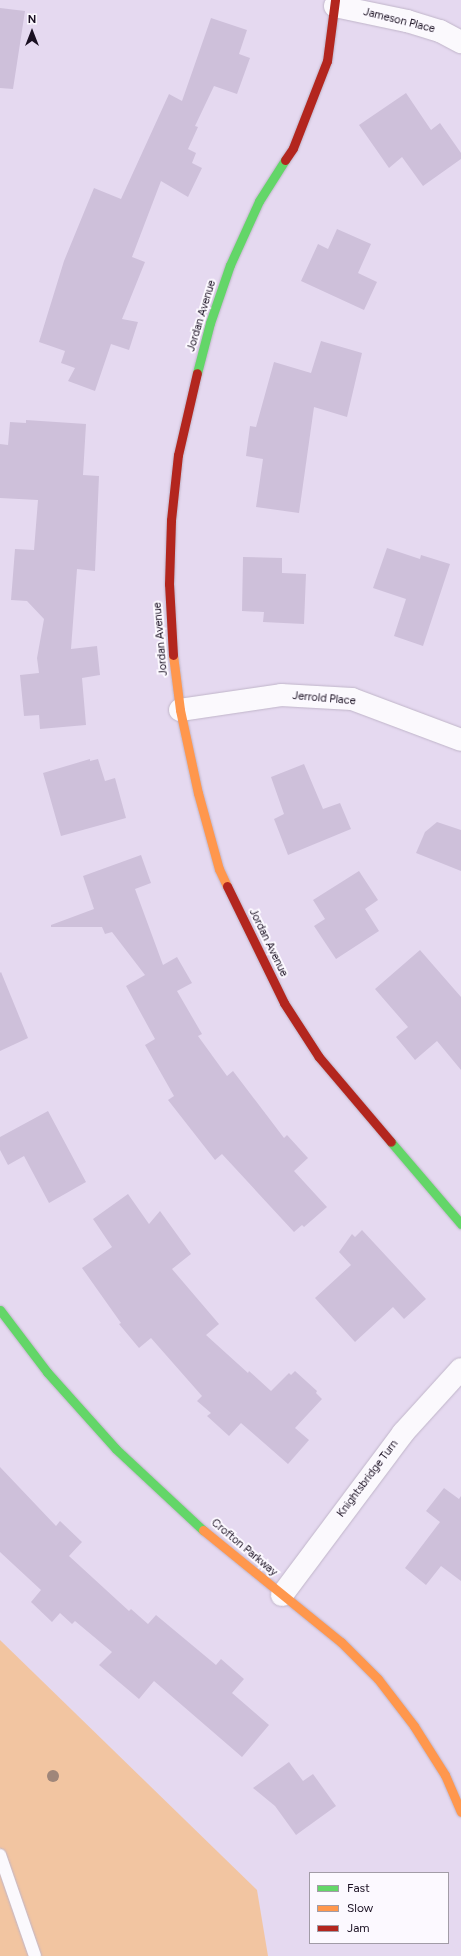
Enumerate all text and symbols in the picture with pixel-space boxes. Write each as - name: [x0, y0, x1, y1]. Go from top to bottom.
- street label: Jameson Place: [362, 6, 436, 36]
- north arrow: [12, 12, 52, 52]
- text: N: [28, 13, 36, 26]
- street label: Jordan Avenue: [185, 279, 219, 353]
- street label: Jordan Avenue: [151, 602, 171, 676]
- street label: Jerrold Place: [292, 690, 356, 708]
- street label: Jordan Avenue: [246, 907, 290, 979]
- street label: Knightsbridge Turn: [335, 1438, 401, 1520]
- street label: Crofton Parkway: [208, 1517, 280, 1579]
- legend: [309, 1872, 449, 1944]
- text: Fast: [347, 1881, 370, 1895]
- text: Slow: [347, 1901, 373, 1915]
- text: Jam: [347, 1921, 370, 1935]

